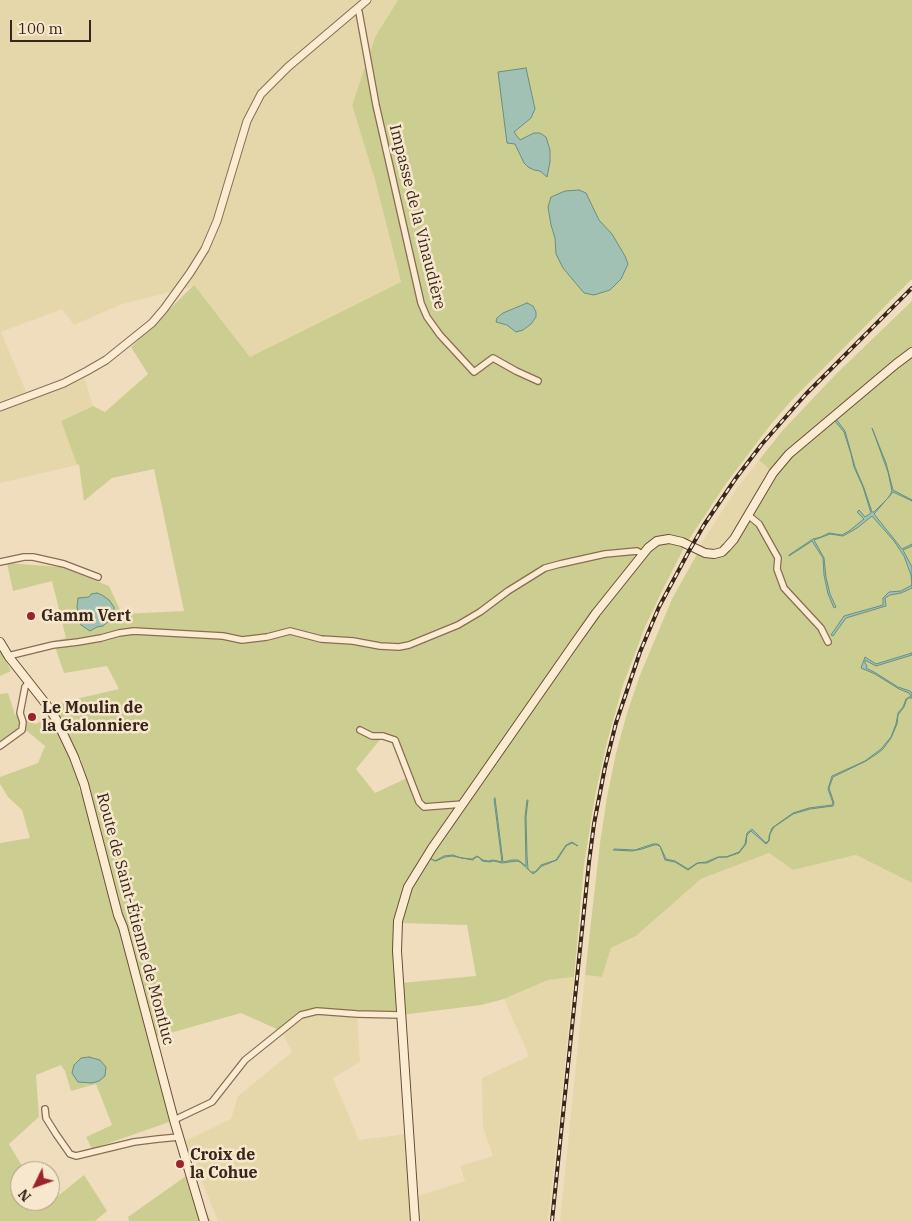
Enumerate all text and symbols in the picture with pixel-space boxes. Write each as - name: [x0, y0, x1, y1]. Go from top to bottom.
- scale bar: [12, 10, 94, 42]
- text: 100 m: [18, 19, 63, 38]
- street label: Impasse de la Vinaudière: [385, 123, 449, 311]
- place label: Gamm Vert: [41, 606, 131, 626]
- marker: Gamm Vert: [25, 610, 37, 622]
- place label: Le Moulin de la Galonniere: [42, 698, 149, 736]
- marker: Le Moulin de la Galonniere: [26, 711, 38, 723]
- street label: Route de Saint-Étienne de Montluc: [92, 791, 178, 1047]
- place label: Croix de la Cohue: [190, 1145, 258, 1183]
- marker: Croix de la Cohue: [174, 1158, 186, 1170]
- north arrow: [10, 1161, 60, 1211]
- text: N: [14, 1185, 35, 1206]

